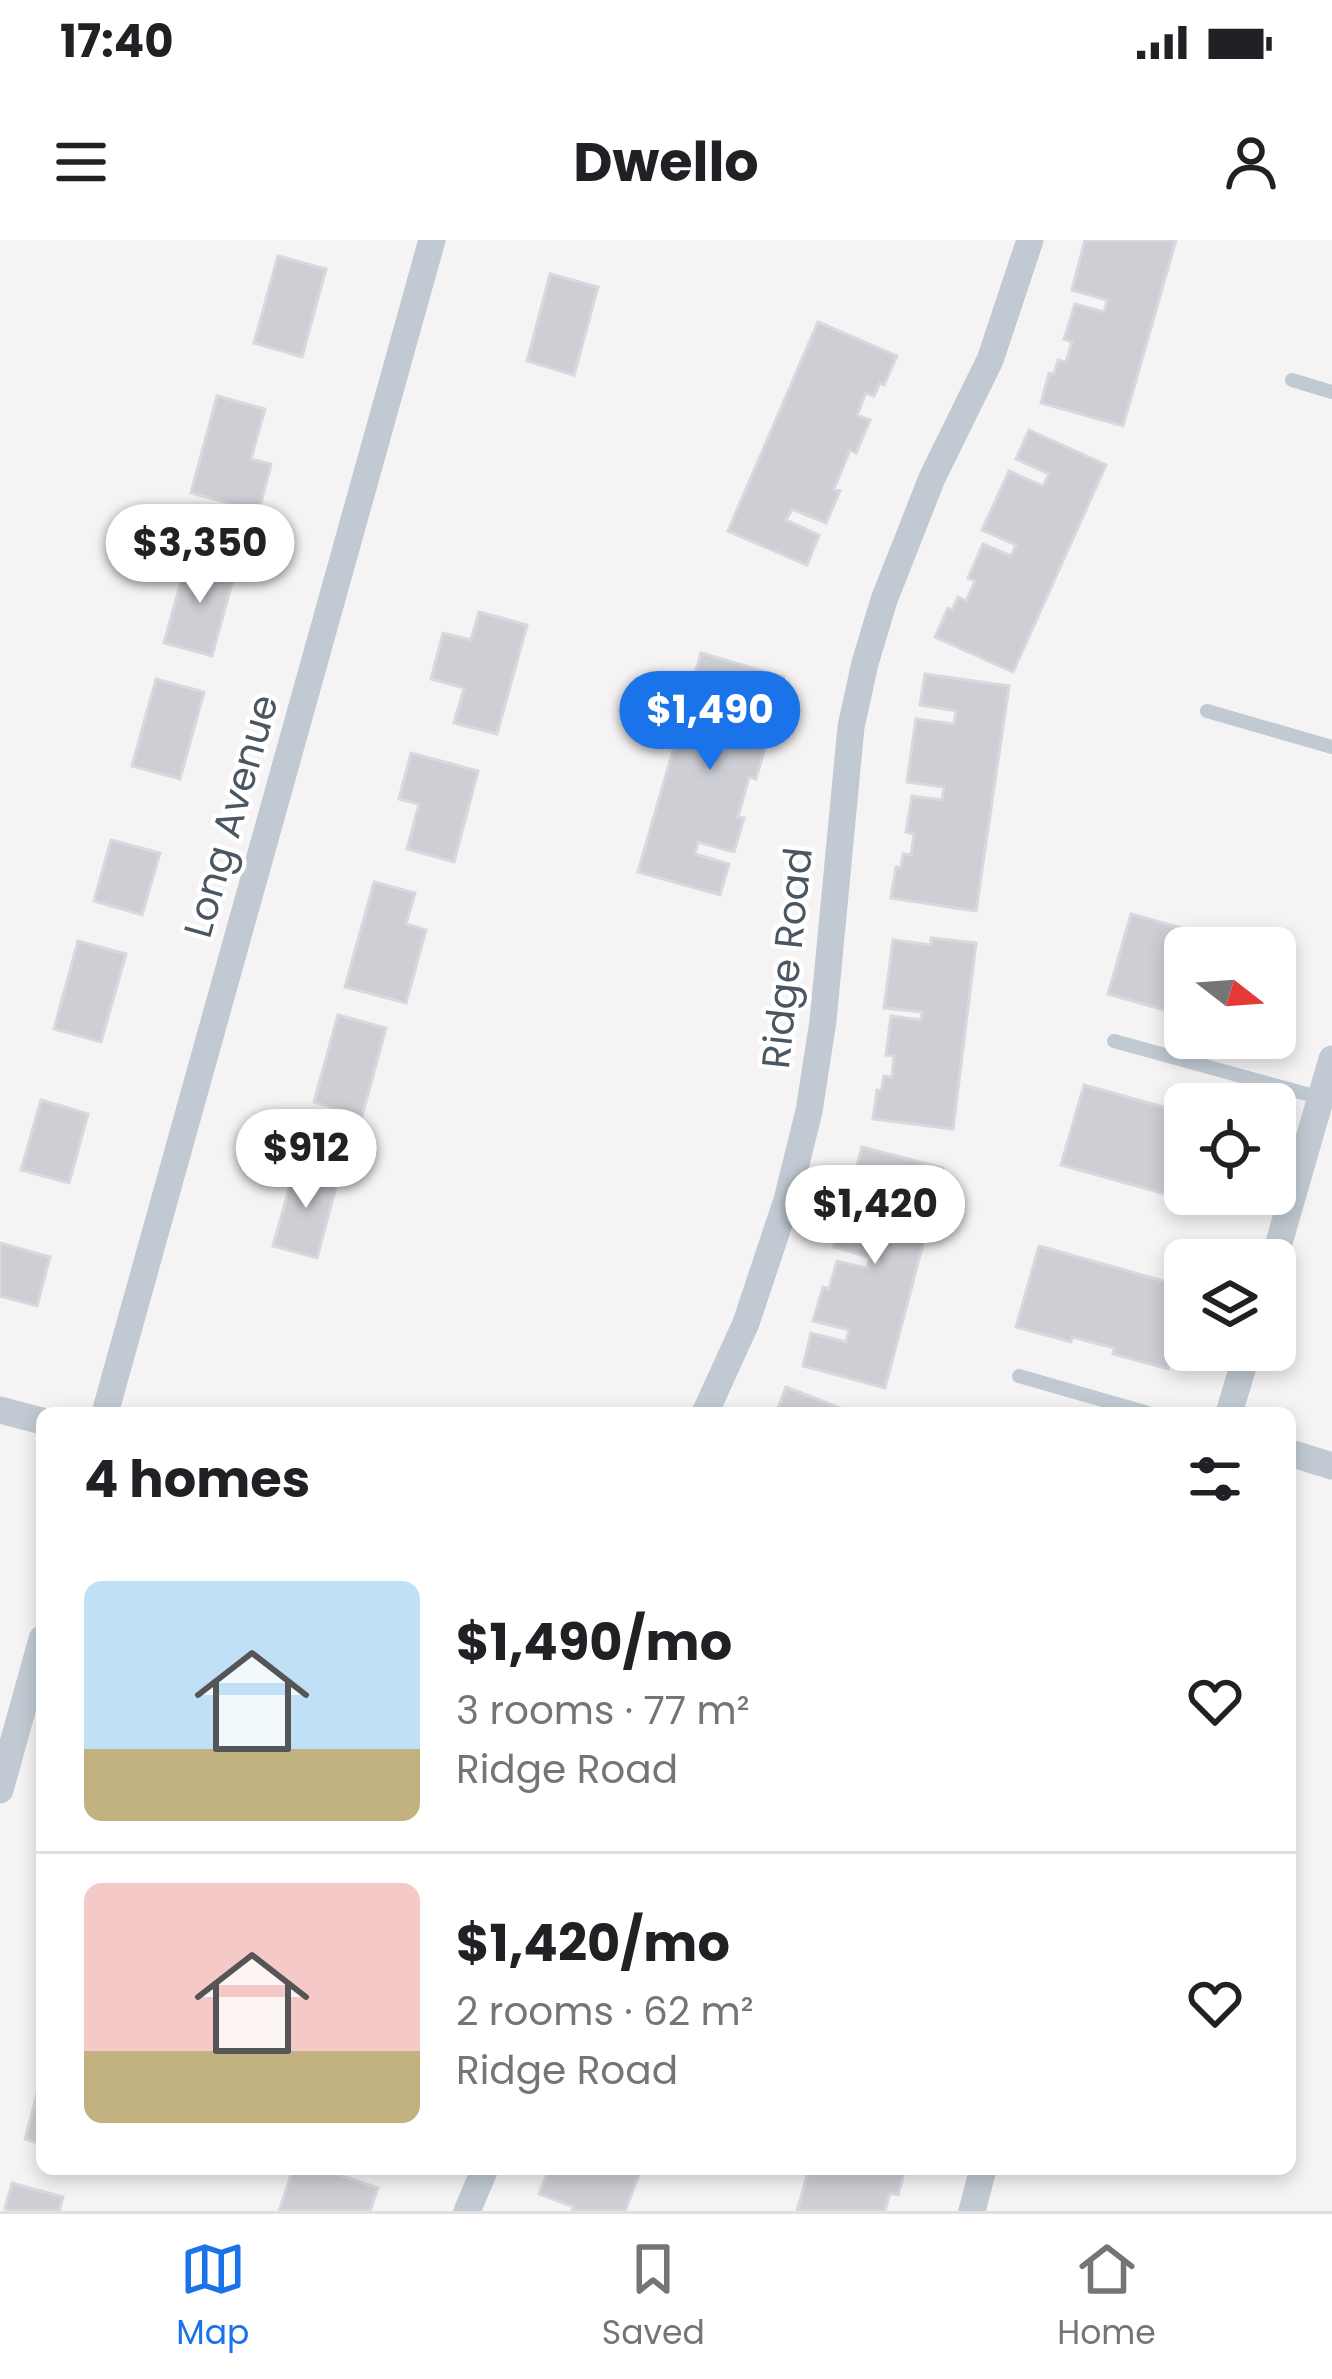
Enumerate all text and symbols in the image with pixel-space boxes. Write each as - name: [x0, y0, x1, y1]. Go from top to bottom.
- text: 17:40: [60, 10, 174, 73]
- text: Dwello: [573, 124, 759, 200]
- icon: menu: [48, 129, 114, 195]
- icon: person: [1218, 129, 1284, 195]
- pin: $3,350: [102, 504, 298, 606]
- text: $3,350: [133, 515, 267, 570]
- pin: $1,490: [612, 671, 808, 773]
- text: $1,490: [646, 682, 774, 737]
- street label: Long Avenue: [170, 688, 292, 944]
- street label: Ridge Road: [748, 845, 826, 1071]
- north arrow: [1164, 927, 1296, 1059]
- map controls: [1164, 927, 1296, 1371]
- button: locate: [1164, 1083, 1296, 1215]
- pin: $912: [235, 1109, 377, 1211]
- text: $912: [263, 1120, 349, 1175]
- pin: $1,420: [777, 1165, 973, 1267]
- text: $1,420: [812, 1176, 938, 1231]
- button: layers: [1164, 1239, 1296, 1371]
- text: 4 homes: [84, 1443, 310, 1515]
- icon: filters: [1182, 1446, 1248, 1512]
- text: $1,490/mo: [456, 1606, 732, 1678]
- icon: home: [180, 1629, 324, 1773]
- icon: heart: [1182, 1668, 1248, 1734]
- text: 3 rooms · 77 m²: [456, 1683, 750, 1738]
- text: Ridge Road: [456, 1742, 678, 1797]
- text: $1,420/mo: [456, 1907, 730, 1979]
- icon: home: [180, 1931, 324, 2075]
- icon: heart: [1182, 1970, 1248, 2036]
- text: 2 rooms · 62 m²: [456, 1984, 754, 2039]
- text: Ridge Road: [456, 2043, 678, 2098]
- tab: Map: [176, 2236, 249, 2358]
- tab: Saved: [602, 2236, 705, 2358]
- tab: Home: [1057, 2236, 1156, 2358]

